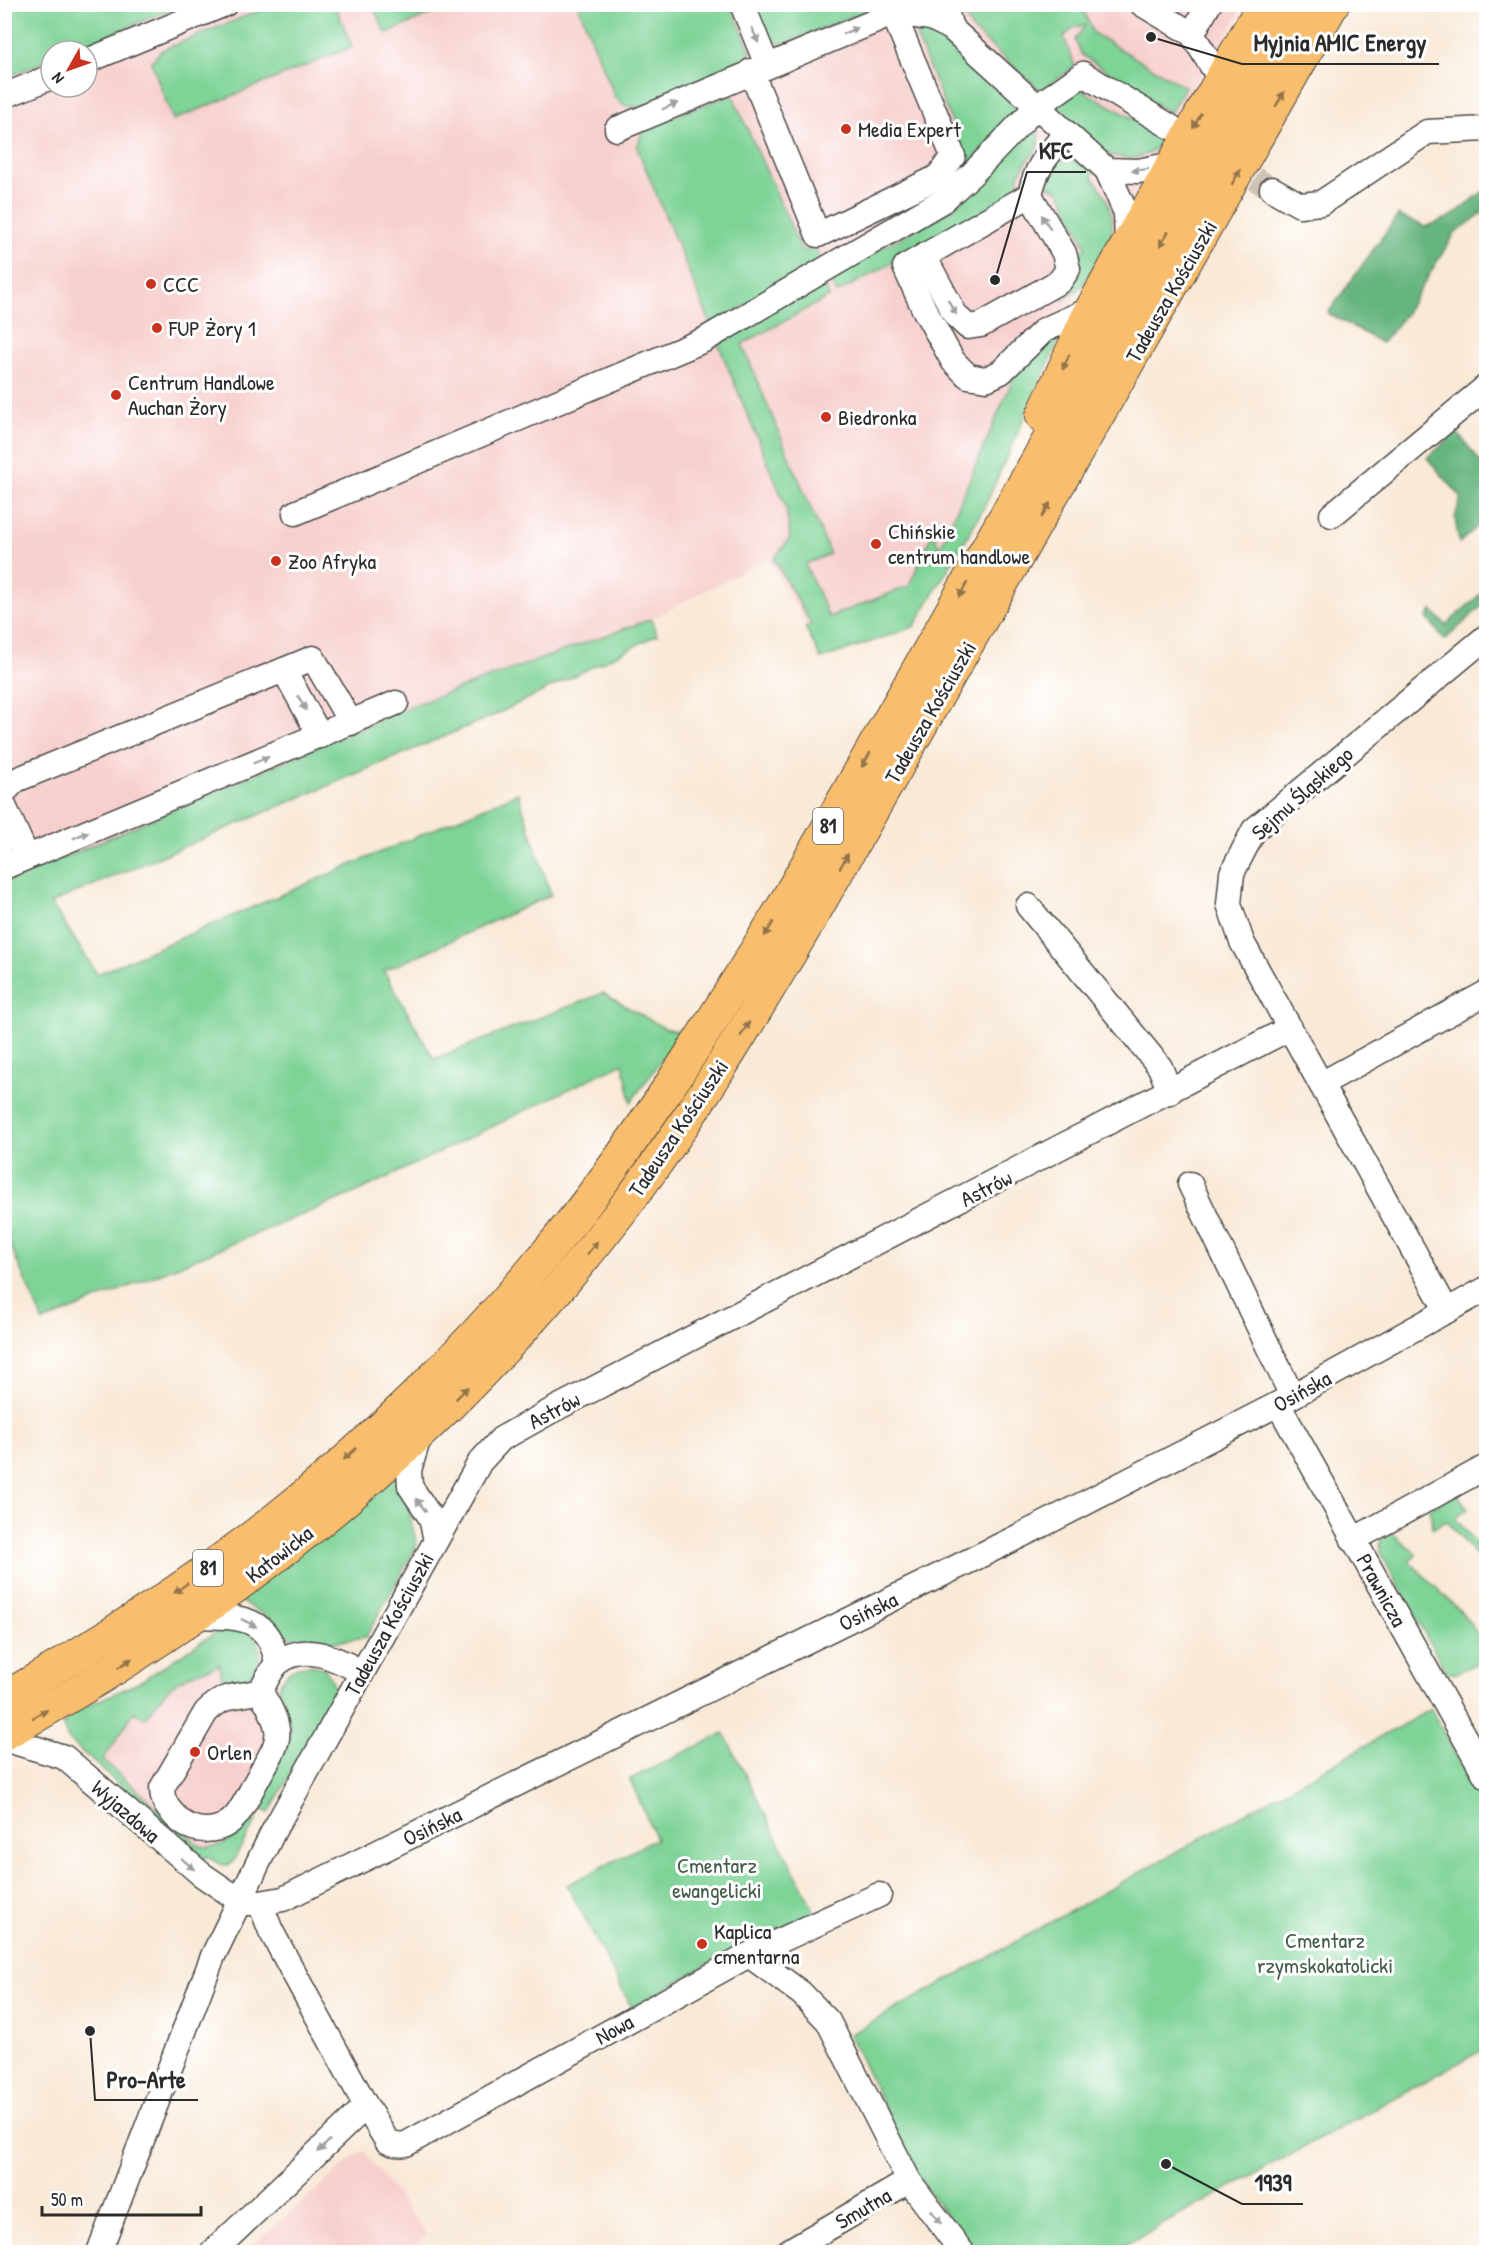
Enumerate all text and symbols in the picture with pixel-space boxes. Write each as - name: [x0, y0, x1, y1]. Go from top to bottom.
- callout: Myjnia AMIC Energy: [1242, 22, 1439, 64]
- one-way arrow: [750, 26, 759, 43]
- one-way arrow: [842, 26, 860, 36]
- text: Myjnia AMIC Energy: [1254, 26, 1426, 59]
- north arrow: [39, 39, 99, 99]
- text: N: [46, 68, 69, 89]
- one-way arrow: [1275, 90, 1285, 107]
- one-way arrow: [662, 101, 680, 111]
- one-way arrow: [1192, 113, 1202, 130]
- place label: Media Expert: [858, 114, 961, 144]
- marker: Media Expert: [839, 122, 853, 136]
- callout: KFC: [1027, 130, 1086, 172]
- text: KFC: [1039, 134, 1073, 166]
- one-way arrow: [1131, 165, 1150, 174]
- one-way arrow: [1231, 168, 1241, 185]
- one-way arrow: [1041, 213, 1051, 230]
- street label: Tadeusza Kościuszki: [1118, 214, 1224, 368]
- one-way arrow: [1159, 231, 1169, 248]
- place label: CCC: [163, 269, 199, 299]
- marker: CCC: [144, 277, 158, 291]
- one-way arrow: [947, 299, 957, 316]
- place label: FUP Żory 1: [168, 313, 256, 343]
- marker: FUP Żory 1: [150, 321, 164, 335]
- one-way arrow: [1062, 354, 1071, 371]
- place label: Centrum Handlowe Auchan Żory: [128, 367, 275, 422]
- marker: Centrum Handlowe Auchan Żory: [109, 388, 123, 402]
- place label: Biedronka: [838, 402, 917, 432]
- marker: Biedronka: [819, 410, 833, 424]
- one-way arrow: [1041, 501, 1051, 518]
- place label: Chińskie centrum handlowe: [888, 516, 1030, 571]
- marker: Chińskie centrum handlowe: [869, 537, 883, 551]
- place label: Zoo Afryka: [288, 546, 376, 576]
- marker: Zoo Afryka: [269, 554, 283, 568]
- one-way arrow: [958, 582, 968, 599]
- street label: Tadeusza Kościuszki: [877, 635, 983, 789]
- one-way arrow: [297, 695, 307, 712]
- street label: Sejmu Śląskiego: [1245, 739, 1359, 847]
- one-way arrow: [861, 751, 871, 768]
- one-way arrow: [252, 755, 270, 765]
- road number: 81: [813, 808, 843, 844]
- one-way arrow: [72, 830, 90, 839]
- one-way arrow: [839, 852, 849, 869]
- one-way arrow: [764, 921, 774, 938]
- one-way arrow: [739, 1021, 750, 1037]
- street label: Tadeusza Kościuszki: [621, 1053, 735, 1203]
- street label: Astrów: [955, 1162, 1017, 1214]
- one-way arrow: [585, 1240, 598, 1256]
- street label: Osińska: [1268, 1363, 1337, 1419]
- street label: Astrów: [523, 1384, 585, 1436]
- one-way arrow: [454, 1387, 468, 1401]
- one-way arrow: [343, 1447, 358, 1460]
- one-way arrow: [416, 1498, 428, 1513]
- street label: Katowicka: [239, 1518, 319, 1590]
- street label: Tadeusza Kościuszki: [337, 1547, 441, 1701]
- street label: Prawnicza: [1350, 1548, 1415, 1632]
- road number: 81: [193, 1550, 223, 1586]
- one-way arrow: [173, 1582, 189, 1594]
- street label: Osińska: [834, 1584, 903, 1638]
- one-way arrow: [240, 1617, 258, 1627]
- one-way arrow: [116, 1657, 132, 1669]
- one-way arrow: [32, 1709, 49, 1719]
- place label: Orlen: [207, 1737, 252, 1767]
- marker: Orlen: [188, 1745, 202, 1759]
- street label: Wyjazdowa: [85, 1773, 167, 1850]
- street label: Osińska: [398, 1799, 467, 1853]
- park label: Cmentarz ewangelicki: [672, 1850, 762, 1905]
- one-way arrow: [180, 1857, 196, 1870]
- place label: Kaplica cmentarna: [714, 1916, 800, 1971]
- park label: Cmentarz rzymskokatolicki: [1257, 1925, 1393, 1980]
- marker: Kaplica cmentarna: [695, 1937, 709, 1951]
- street label: Nowa: [590, 2006, 639, 2052]
- callout: Pro-Arte: [95, 2058, 198, 2100]
- text: Pro-Arte: [107, 2063, 186, 2095]
- one-way arrow: [317, 2139, 331, 2153]
- callout: 1939: [1242, 2162, 1303, 2204]
- text: 1939: [1254, 2166, 1292, 2198]
- scale bar: [42, 2179, 201, 2217]
- street label: Smutna: [830, 2180, 897, 2236]
- text: 50 m: [51, 2187, 83, 2212]
- one-way arrow: [929, 2209, 941, 2224]

